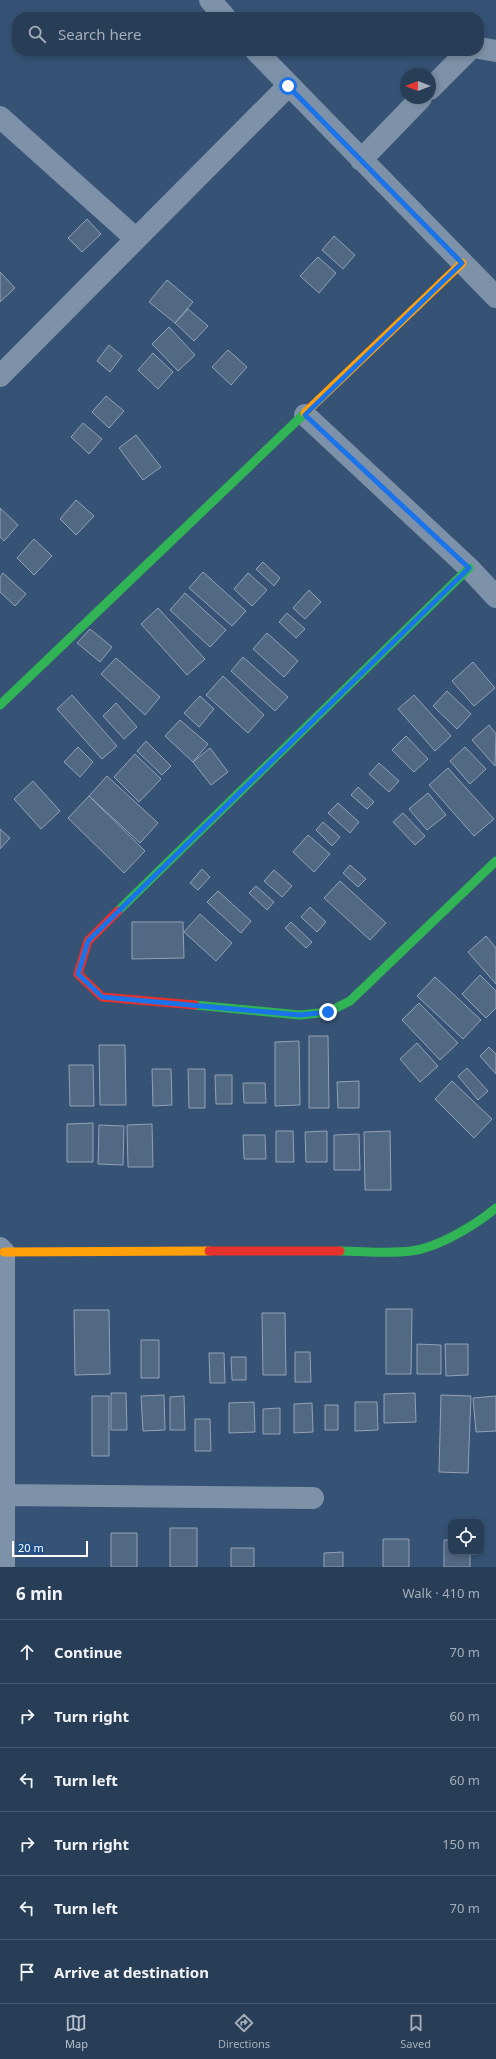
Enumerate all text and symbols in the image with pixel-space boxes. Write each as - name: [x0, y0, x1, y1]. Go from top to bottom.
- search box: [12, 12, 484, 56]
- icon: search: [26, 23, 48, 45]
- text: Search here: [58, 24, 141, 44]
- north arrow: [400, 68, 436, 104]
- route start: [279, 77, 297, 95]
- route end: [319, 1003, 337, 1021]
- map controls: [448, 1519, 484, 1555]
- button: locate: [448, 1519, 484, 1555]
- scale bar: [12, 1539, 88, 1558]
- text: 20 m: [18, 1540, 44, 1555]
- text: 6 min: [16, 1582, 63, 1605]
- text: Walk · 410 m: [402, 1584, 480, 1602]
- icon: ahead: [16, 1641, 38, 1663]
- text: Continue: [54, 1642, 122, 1662]
- text: 70 m: [450, 1643, 480, 1661]
- icon: right: [16, 1705, 38, 1727]
- text: Turn right: [54, 1706, 129, 1726]
- text: 60 m: [450, 1707, 480, 1725]
- icon: left: [16, 1769, 38, 1791]
- text: Turn left: [54, 1770, 118, 1790]
- text: 60 m: [450, 1771, 480, 1789]
- icon: right: [16, 1833, 38, 1855]
- text: Turn right: [54, 1834, 129, 1854]
- text: 150 m: [442, 1835, 480, 1853]
- icon: left: [16, 1897, 38, 1919]
- text: Turn left: [54, 1898, 118, 1918]
- text: 70 m: [450, 1899, 480, 1917]
- icon: arrive: [16, 1961, 38, 1983]
- text: Arrive at destination: [54, 1962, 209, 1982]
- tab: Map: [65, 2012, 88, 2051]
- tab: Directions: [218, 2012, 270, 2051]
- tab: Saved: [400, 2012, 431, 2051]

